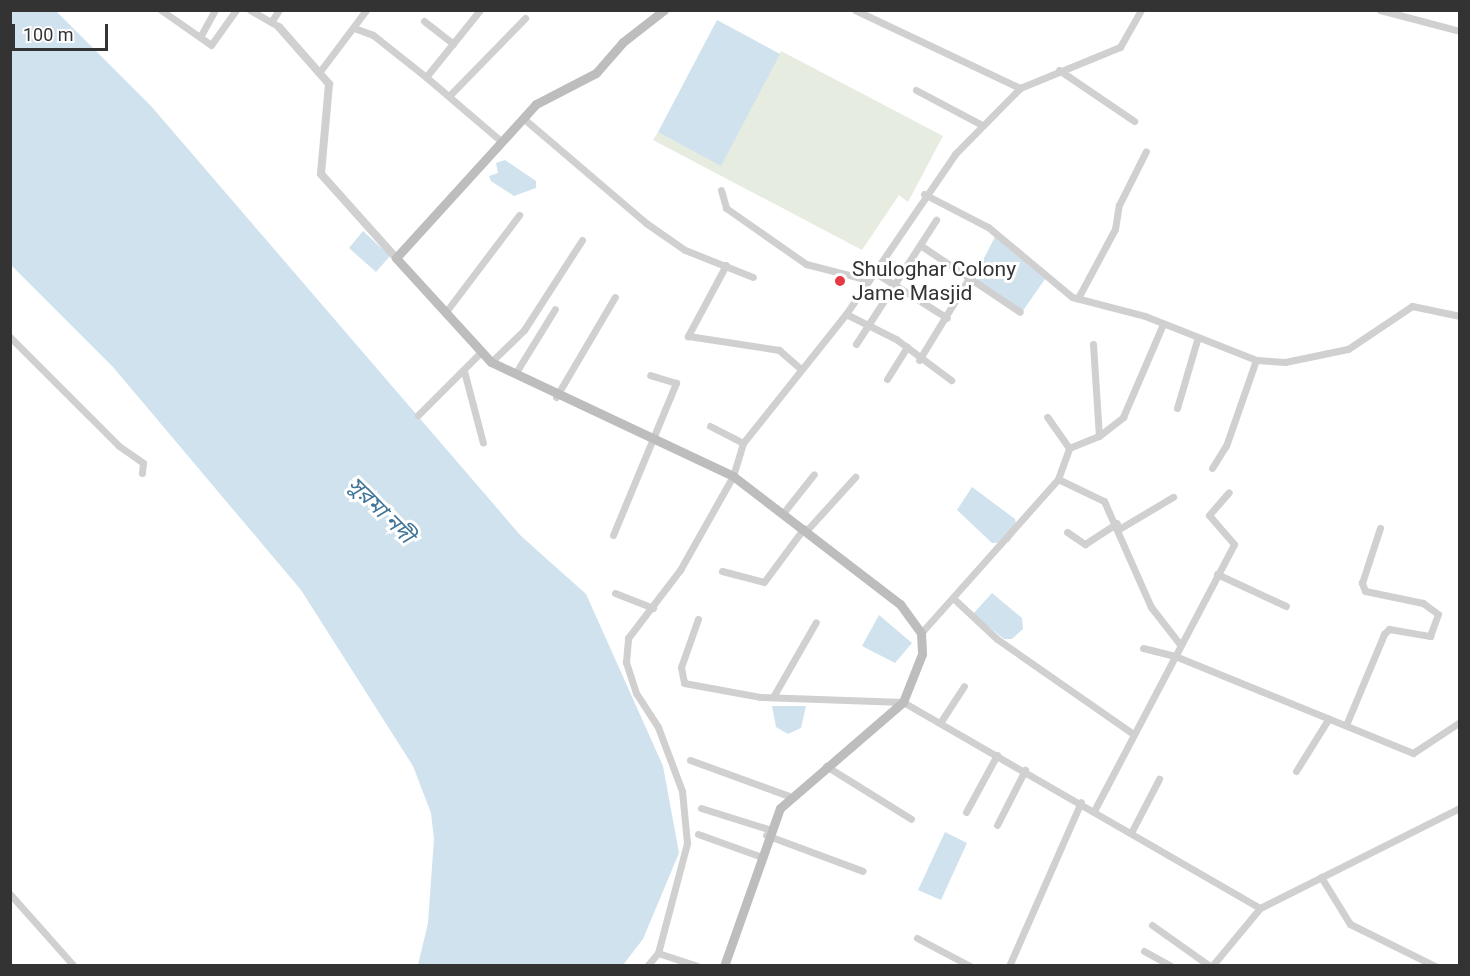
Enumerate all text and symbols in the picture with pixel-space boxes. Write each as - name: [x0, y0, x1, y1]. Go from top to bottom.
- scale bar: [15, 12, 111, 50]
- text: 100 m: [23, 24, 74, 45]
- place label: Shuloghar Colony Jame Masjid: [852, 256, 1016, 306]
- marker: Shuloghar Colony Jame Masjid: [833, 274, 847, 288]
- water label: সুরমা নদী: [342, 471, 420, 549]

